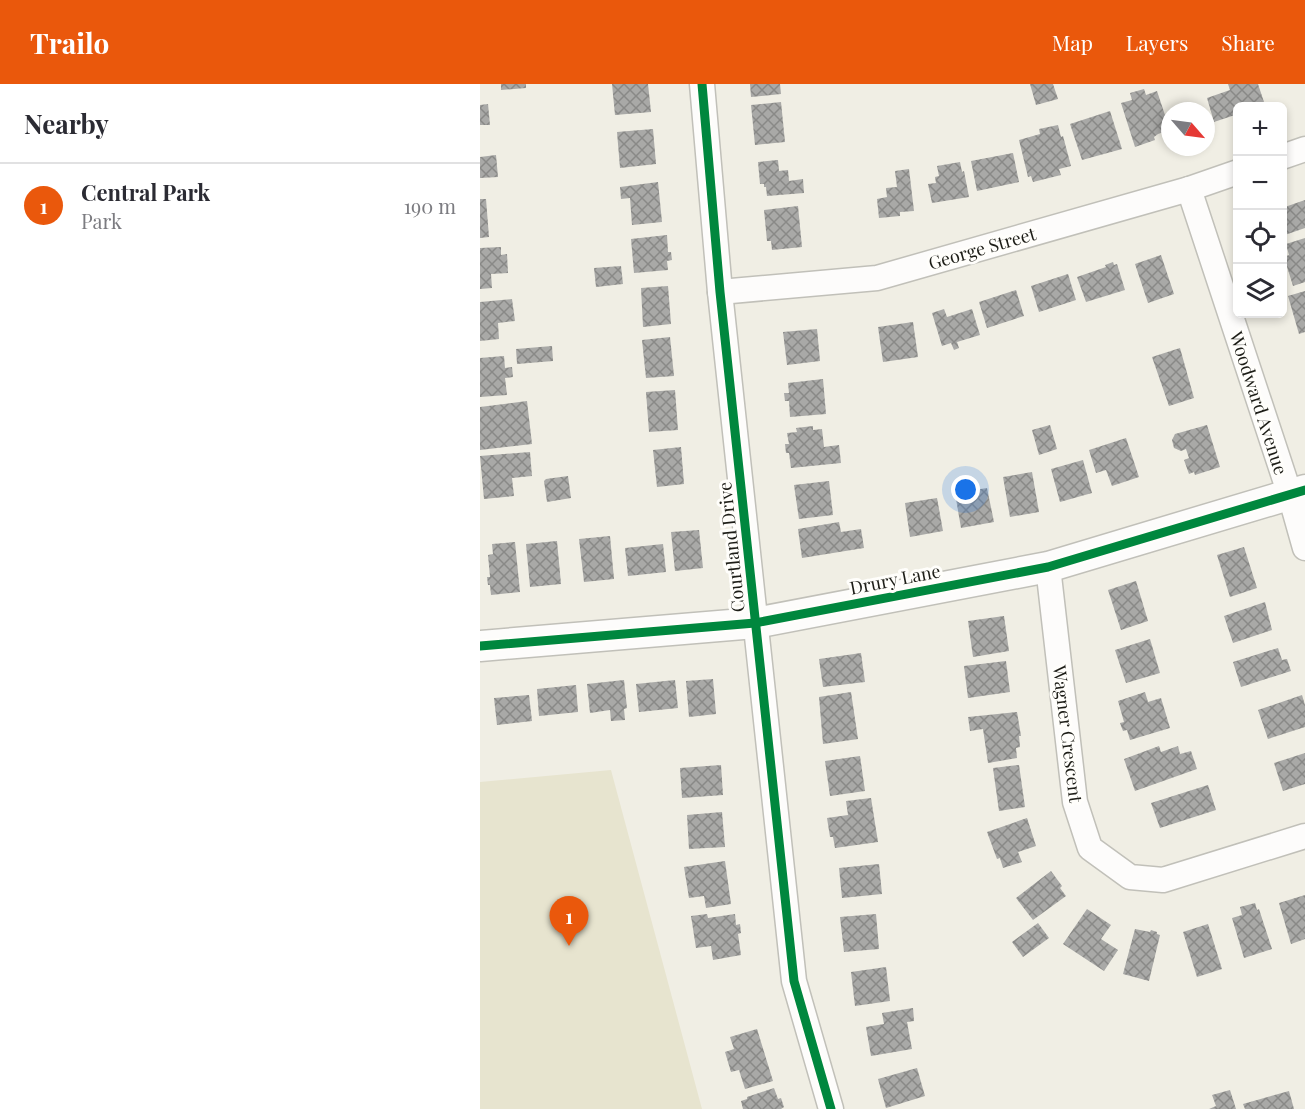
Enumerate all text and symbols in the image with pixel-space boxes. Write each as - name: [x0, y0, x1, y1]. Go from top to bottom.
- text: Trailo: [30, 24, 109, 61]
- text: Map: [1052, 28, 1093, 56]
- text: Layers: [1126, 28, 1188, 56]
- text: Share: [1221, 28, 1275, 56]
- north arrow: [1161, 102, 1215, 156]
- map controls: [1233, 102, 1287, 318]
- button: +: [1233, 102, 1287, 156]
- text: Nearby: [24, 106, 109, 141]
- button: −: [1233, 156, 1287, 210]
- text: Central Park: [81, 177, 210, 207]
- text: 1: [40, 192, 47, 219]
- text: 190 m: [404, 192, 456, 219]
- text: Park: [81, 207, 122, 234]
- button: locate: [1233, 210, 1287, 264]
- street label: George Street: [925, 221, 1039, 275]
- button: layers: [1233, 264, 1287, 318]
- street label: Woodward Avenue: [1224, 327, 1293, 478]
- your location: [951, 475, 980, 504]
- street label: Courtland Drive: [712, 481, 750, 613]
- street label: Drury Lane: [848, 558, 942, 600]
- street label: Wagner Crescent: [1048, 663, 1088, 805]
- pin: 1: [550, 896, 589, 946]

